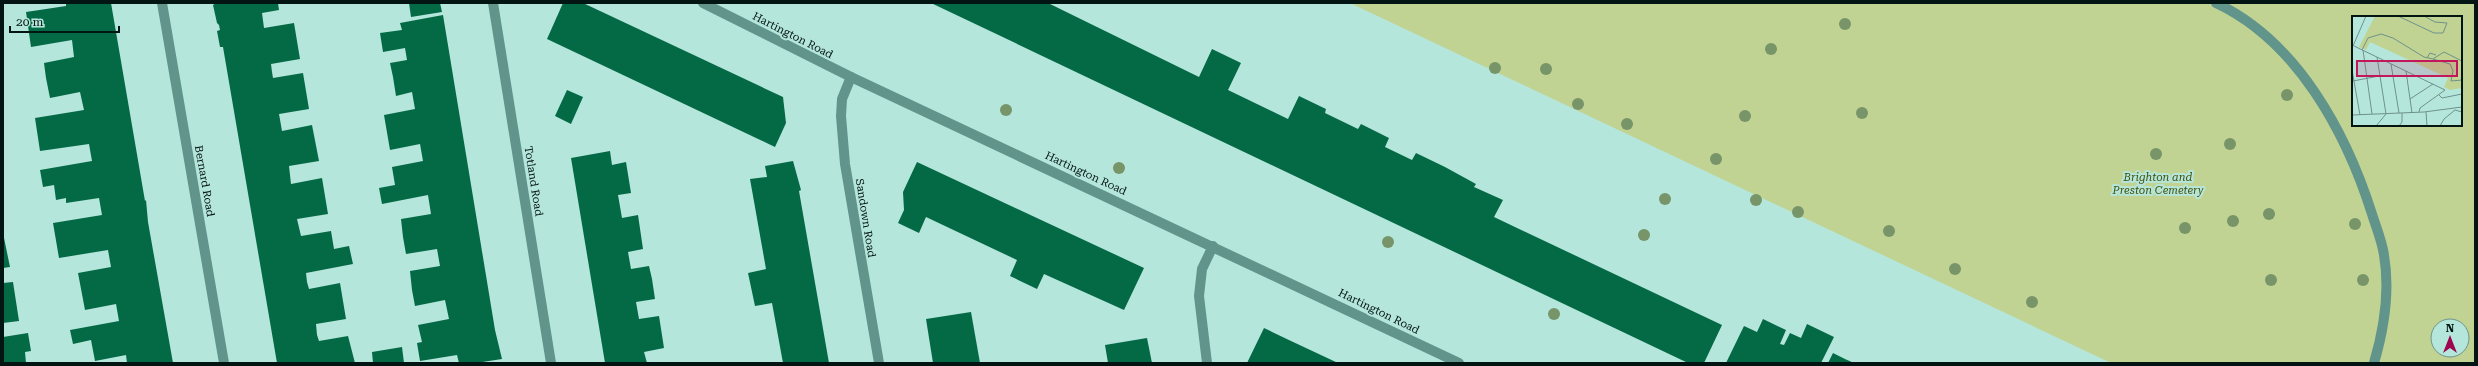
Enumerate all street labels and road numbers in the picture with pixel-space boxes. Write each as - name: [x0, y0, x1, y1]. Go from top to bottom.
- street label: Hartington Road: [750, 10, 835, 61]
- street label: Bernard Road: [192, 144, 217, 218]
- street label: Totland Road: [522, 145, 545, 217]
- street label: Hartington Road: [1043, 149, 1129, 198]
- street label: Sandown Road: [853, 178, 878, 258]
- street label: Hartington Road: [1336, 286, 1421, 337]

